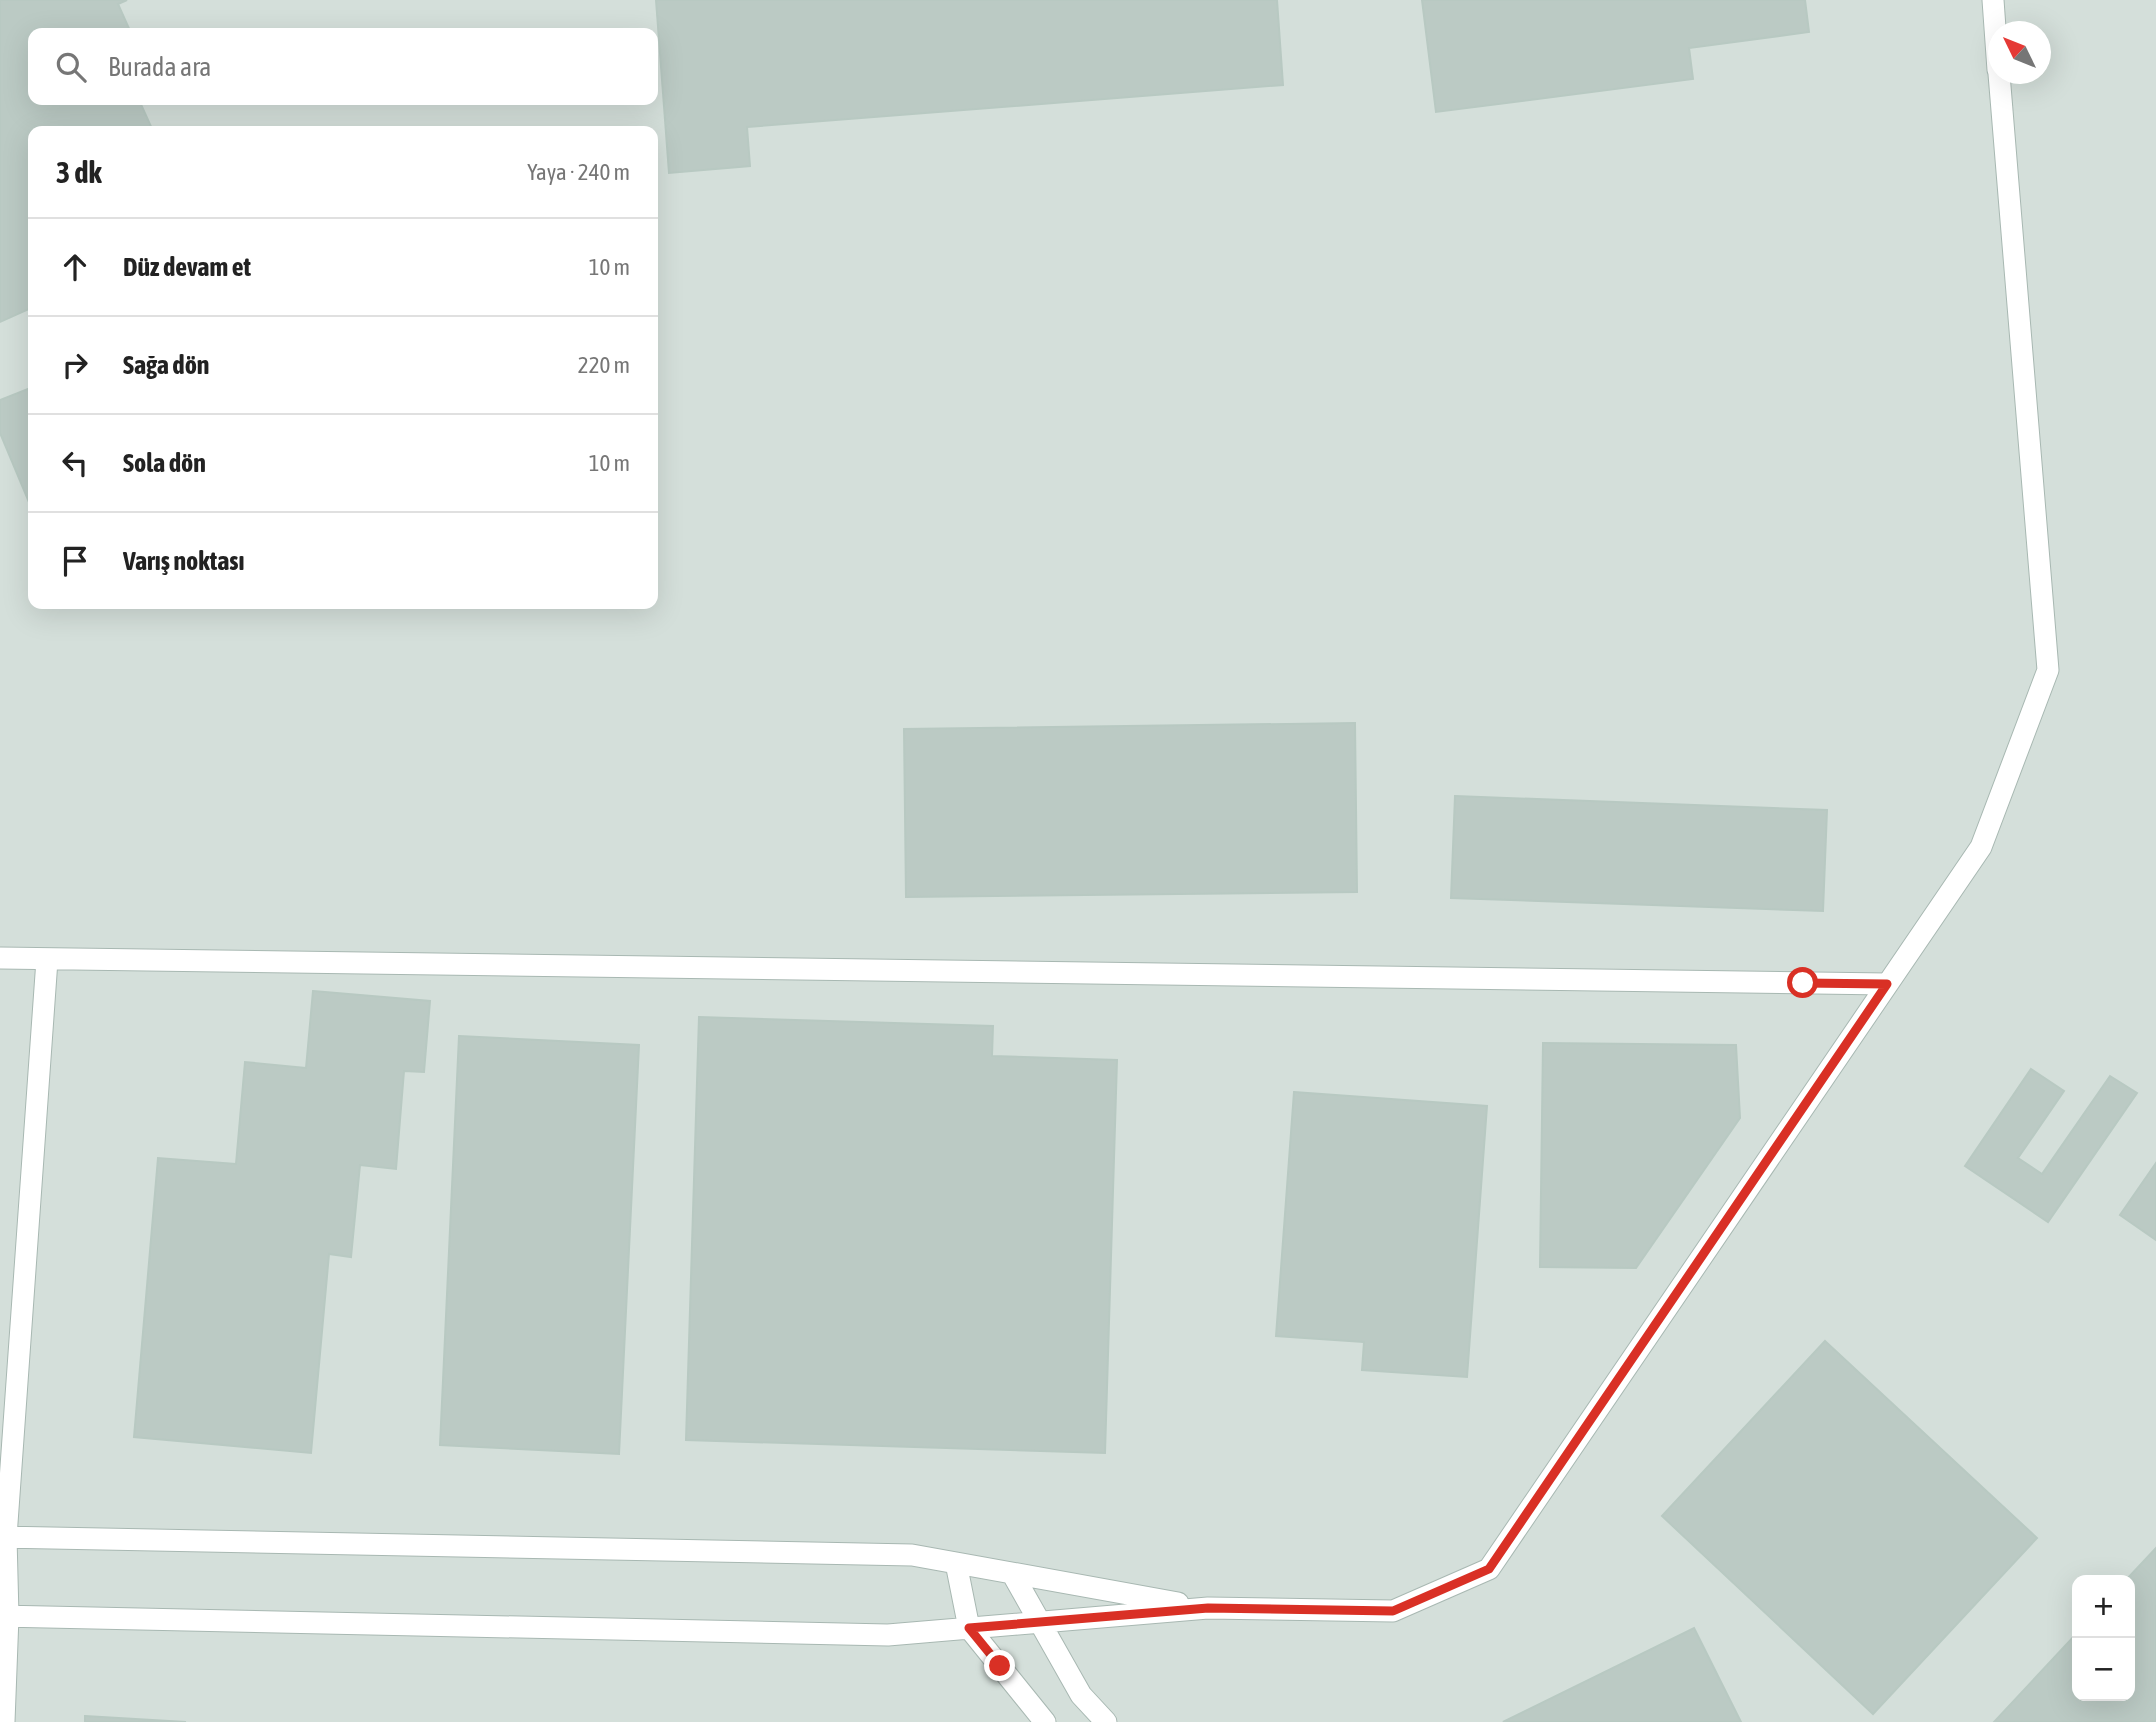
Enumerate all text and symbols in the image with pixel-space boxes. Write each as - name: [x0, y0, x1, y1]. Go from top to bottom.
- north arrow: [1988, 21, 2051, 84]
- search box: [28, 28, 658, 105]
- icon: search: [52, 48, 90, 86]
- text: Burada ara: [108, 52, 211, 82]
- text: 3 dk: [56, 155, 102, 189]
- text: Yaya · 240 m: [527, 159, 630, 185]
- icon: ahead: [56, 248, 94, 286]
- text: Düz devam et: [123, 252, 251, 282]
- text: 10 m: [589, 254, 630, 280]
- icon: right: [56, 346, 94, 384]
- text: Sağa dön: [123, 350, 209, 380]
- text: 220 m: [578, 352, 630, 378]
- icon: left: [56, 444, 94, 482]
- text: Sola dön: [123, 448, 206, 478]
- text: 10 m: [589, 450, 630, 476]
- icon: arrive: [56, 542, 94, 580]
- text: Varış noktası: [123, 546, 244, 576]
- route start: [1787, 967, 1818, 998]
- map controls: [2072, 1575, 2135, 1701]
- button: +: [2072, 1575, 2135, 1638]
- button: −: [2072, 1638, 2135, 1701]
- route end: [984, 1650, 1015, 1681]

